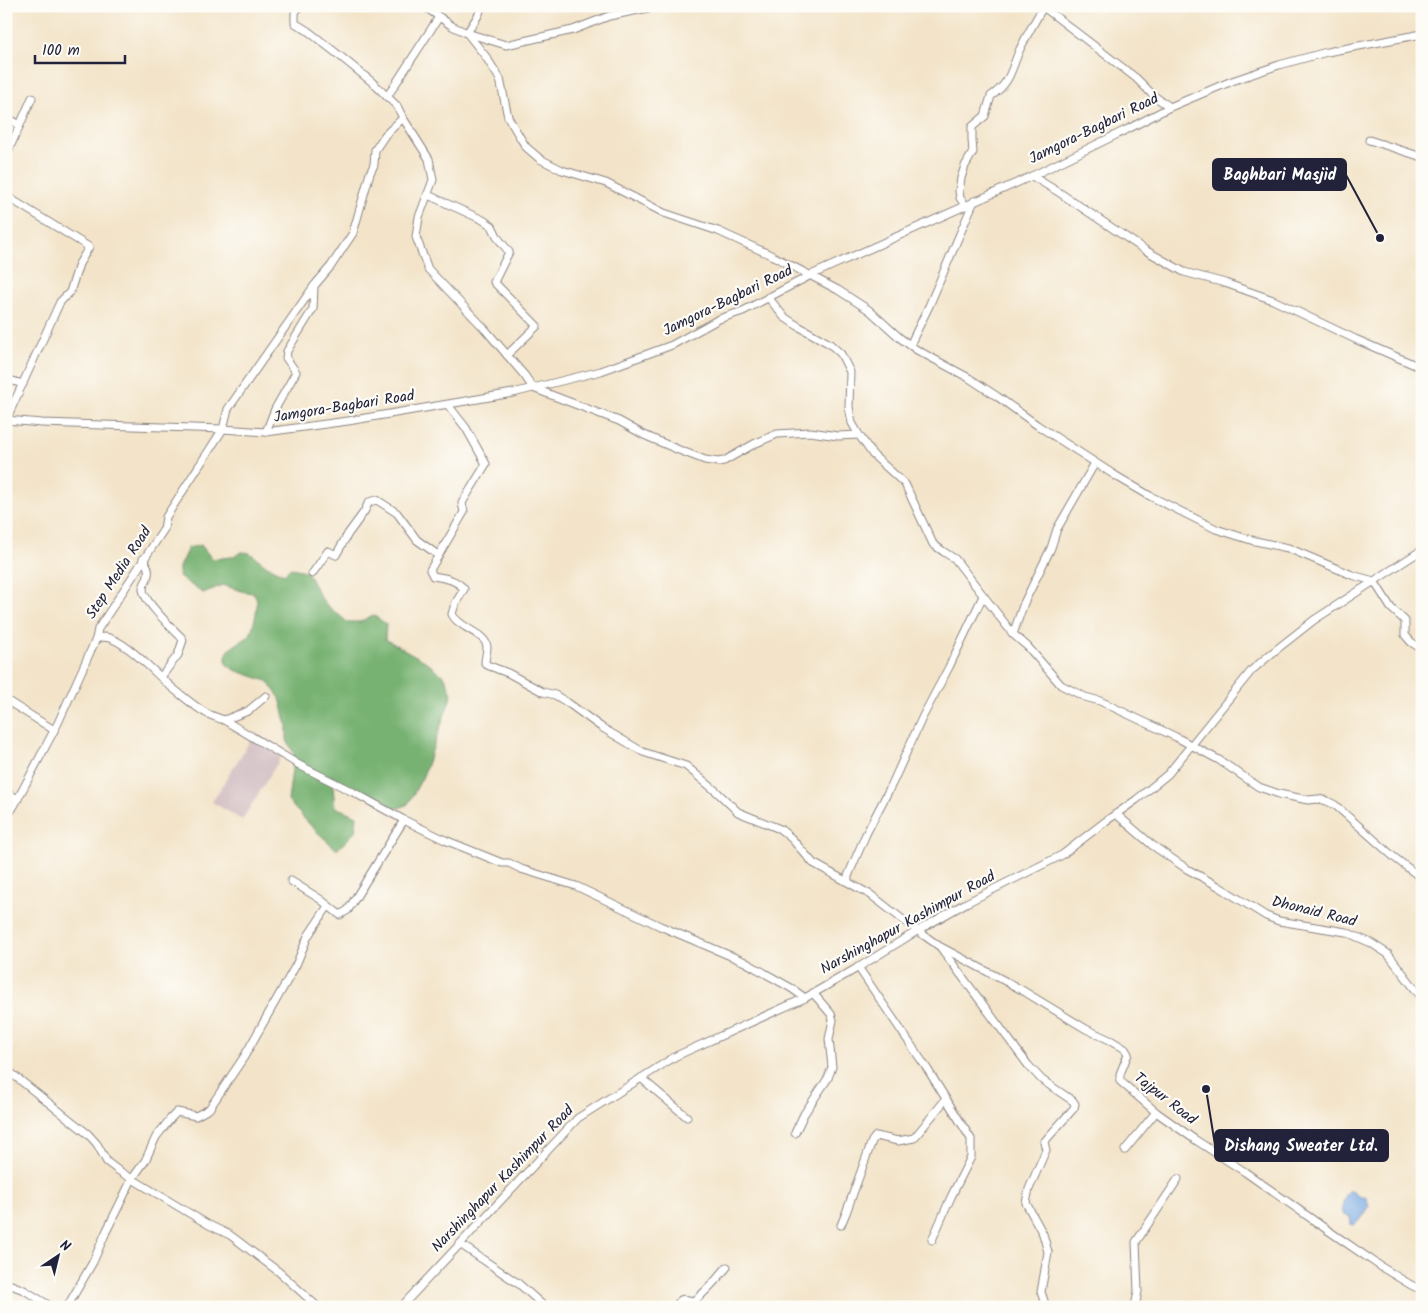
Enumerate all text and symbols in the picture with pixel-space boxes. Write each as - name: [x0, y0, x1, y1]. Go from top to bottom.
- scale bar: [35, 32, 125, 64]
- text: 100 m: [42, 39, 80, 63]
- street label: Jamgora-Bagbari Road: [1025, 87, 1164, 171]
- callout: Baghbari Masjid: [1213, 159, 1346, 190]
- text: Baghbari Masjid: [1224, 163, 1337, 188]
- street label: Jamgora-Bagbari Road: [659, 259, 798, 343]
- street label: Jamgora-Bagbari Road: [272, 384, 417, 430]
- street label: Step Media Road: [80, 521, 158, 624]
- street label: Narshinghapur Kashimpur Road: [816, 865, 1000, 981]
- street label: Dhonaid Road: [1269, 890, 1359, 934]
- street label: Tajpur Road: [1128, 1067, 1202, 1132]
- street label: Narshinghapur Kashimpur Road: [426, 1099, 580, 1258]
- callout: Dishang Sweater Ltd.: [1215, 1130, 1388, 1161]
- text: Dishang Sweater Ltd.: [1224, 1134, 1378, 1159]
- north arrow: [32, 1230, 82, 1280]
- text: N: [55, 1235, 75, 1258]

